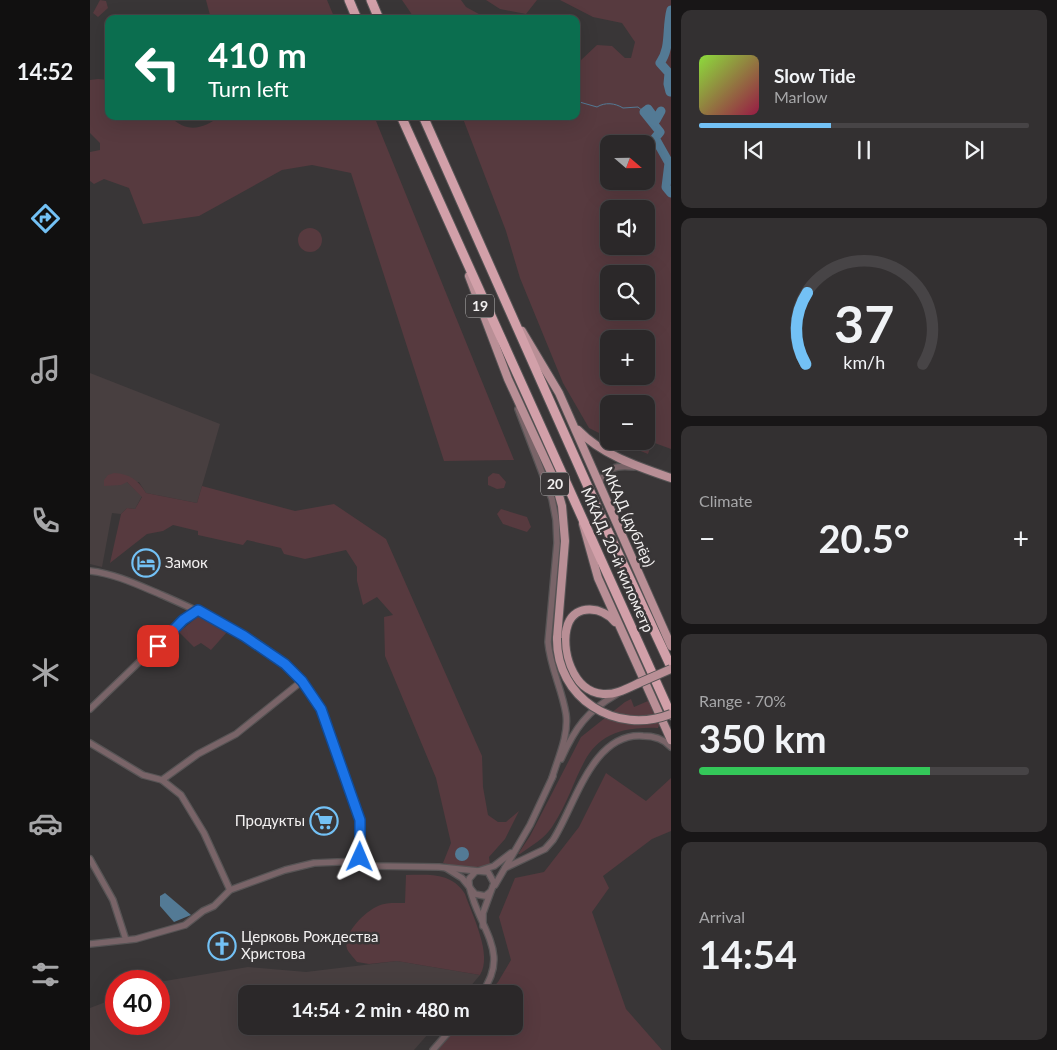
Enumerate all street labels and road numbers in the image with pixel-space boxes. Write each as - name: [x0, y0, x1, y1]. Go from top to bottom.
- road number: 19: [466, 294, 494, 318]
- street label: МКАД (дублёр): [599, 464, 659, 569]
- road number: 20: [541, 472, 569, 496]
- street label: МКАД, 20-й километр: [578, 484, 658, 635]

